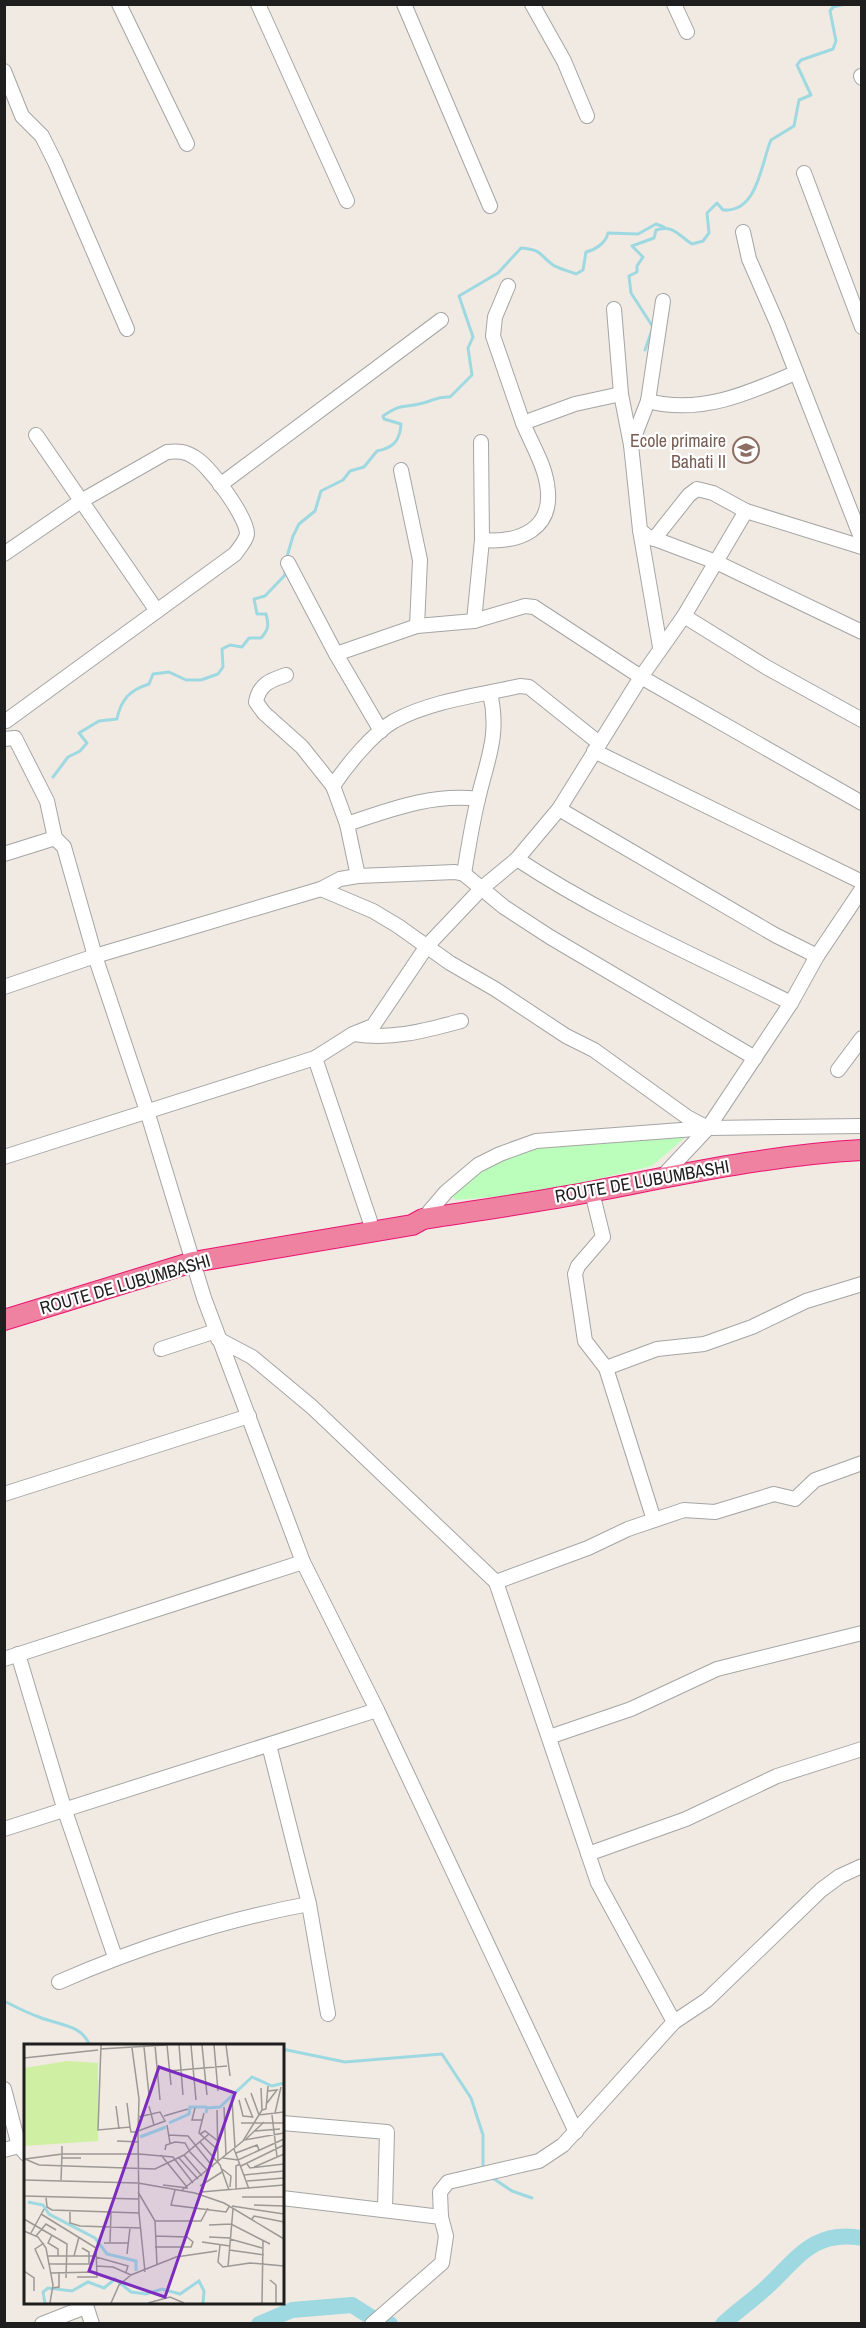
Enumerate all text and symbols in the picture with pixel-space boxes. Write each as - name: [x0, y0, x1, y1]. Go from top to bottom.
- place label: Ecole primaire Bahati II: [630, 428, 726, 474]
- school or university icon: Ecole primaire Bahati II: [731, 435, 761, 465]
- street label: ROUTE DE LUBUMBASHI: [553, 1153, 731, 1209]
- street label: ROUTE DE LUBUMBASHI: [37, 1248, 213, 1320]
- inset map: [24, 2044, 284, 2304]

